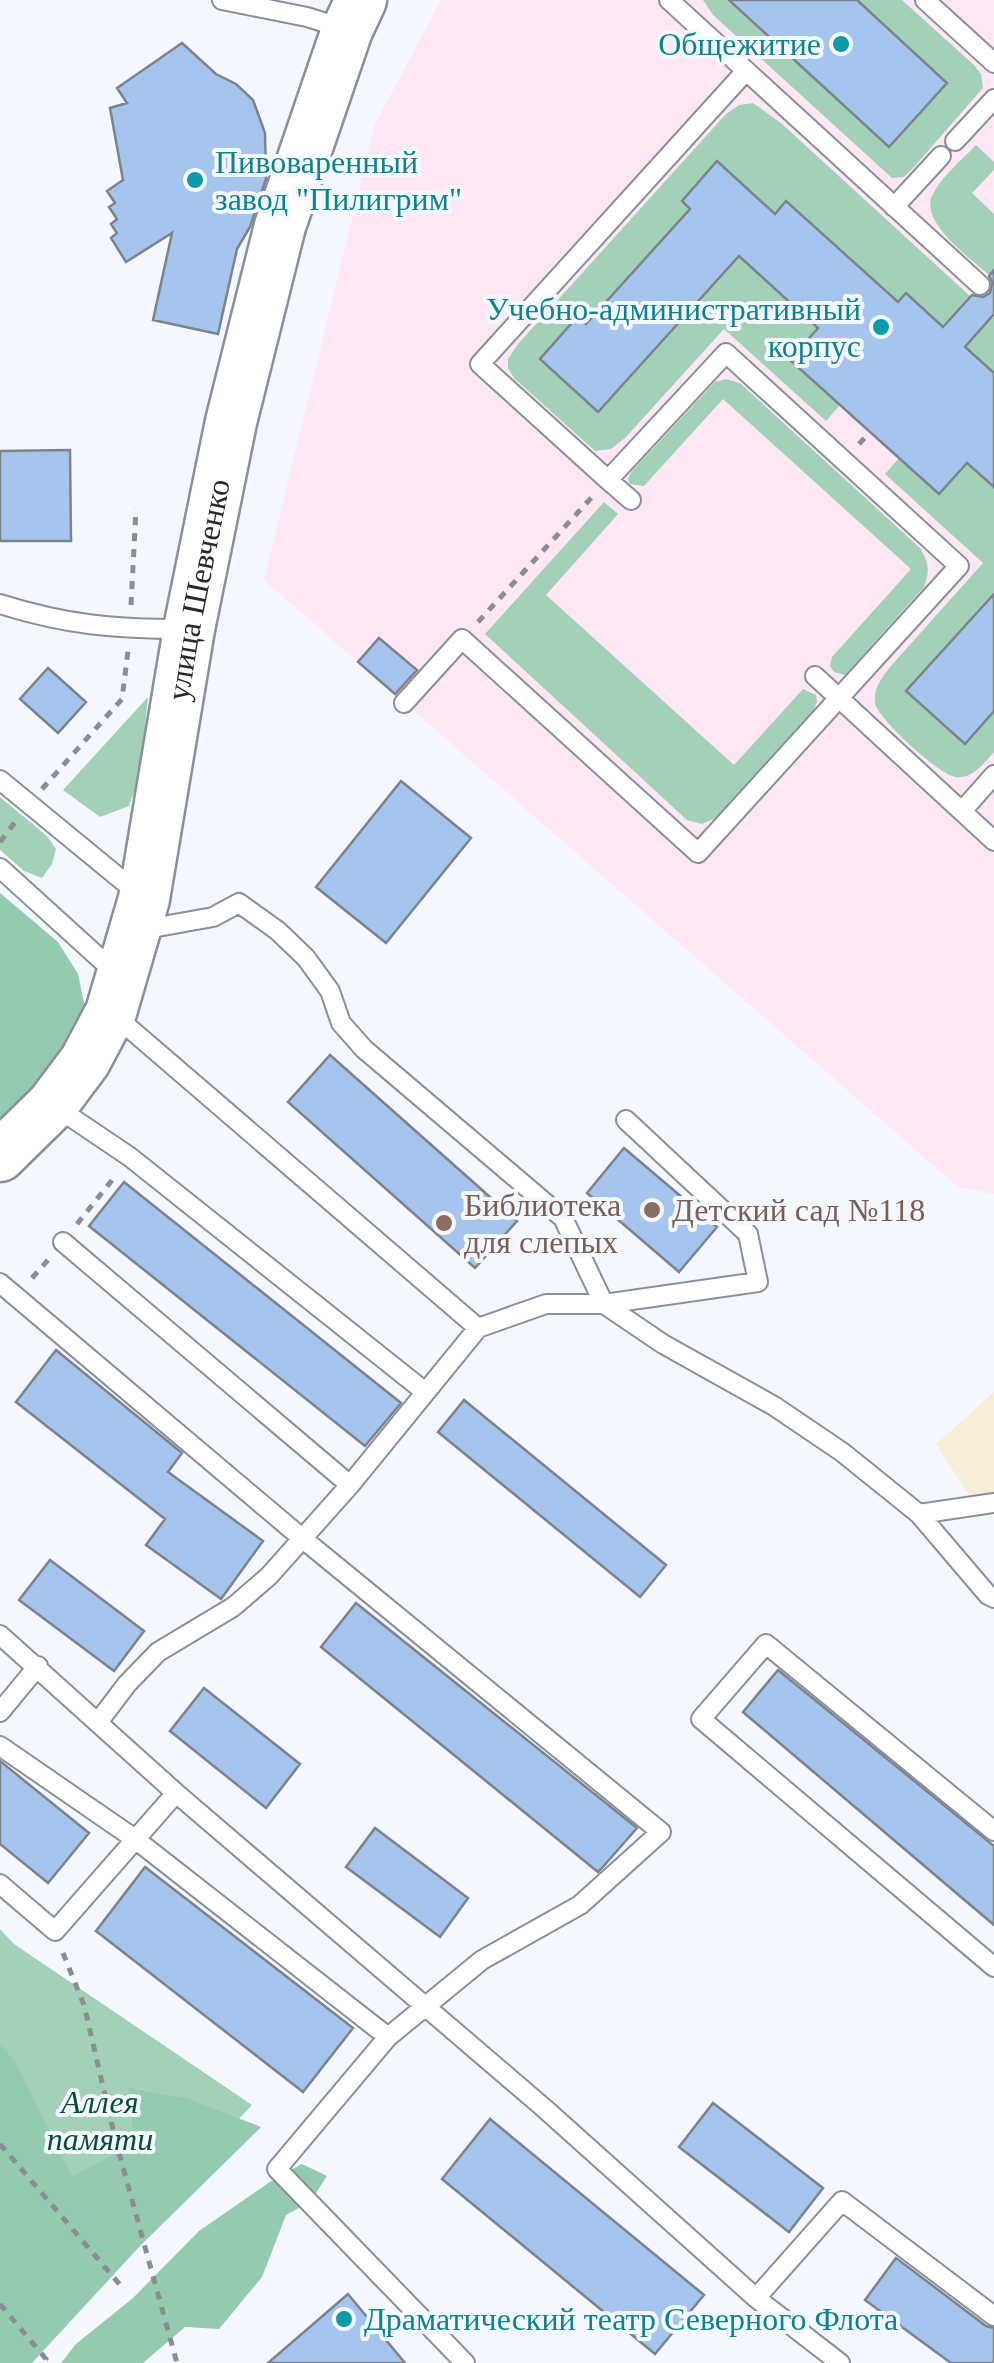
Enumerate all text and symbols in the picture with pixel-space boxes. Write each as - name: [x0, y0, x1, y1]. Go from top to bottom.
- place label: Общежитие: [658, 26, 821, 62]
- marker: Общежитие: [830, 33, 852, 55]
- place label: Пивоваренный завод "Пилигрим": [215, 144, 462, 217]
- marker: Пивоваренный завод "Пилигрим": [184, 169, 206, 191]
- place label: Учебно-административный корпус: [486, 291, 861, 364]
- marker: Учебно-административный корпус: [870, 316, 892, 338]
- street label: улица Шевченко: [159, 476, 237, 703]
- place label: Библиотека для слепых: [464, 1187, 621, 1260]
- place label: Детский сад №118: [672, 1192, 925, 1228]
- marker: Детский сад №118: [641, 1199, 663, 1221]
- marker: Библиотека для слепых: [433, 1212, 455, 1234]
- park label: Аллея памяти: [47, 2084, 153, 2157]
- place label: Драматический театр Северного Флота: [364, 2301, 898, 2337]
- marker: Драматический театр Северного Флота: [333, 2308, 355, 2330]

